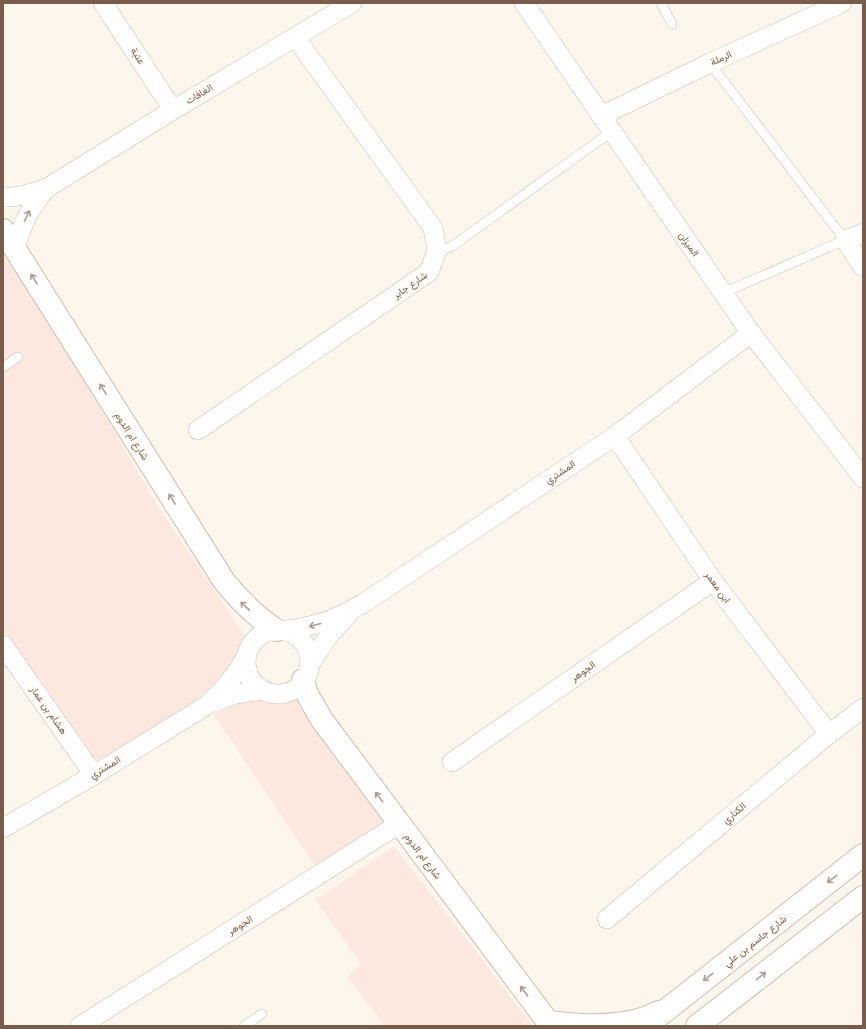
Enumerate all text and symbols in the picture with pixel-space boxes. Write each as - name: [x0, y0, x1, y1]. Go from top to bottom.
- street label: عتبة: [128, 45, 148, 67]
- street label: الرملة: [708, 47, 734, 69]
- street label: الغافات: [183, 81, 215, 107]
- one-way arrow: [24, 211, 32, 223]
- street label: الميزان: [676, 229, 702, 259]
- street label: شارع جابر: [390, 268, 430, 302]
- one-way arrow: [29, 273, 37, 285]
- one-way arrow: [99, 384, 107, 395]
- street label: شارع ام الدوم: [112, 409, 152, 463]
- street label: المشتري: [542, 457, 579, 489]
- one-way arrow: [168, 494, 176, 505]
- street label: ابن معمر: [702, 568, 734, 605]
- one-way arrow: [240, 601, 250, 611]
- one-way arrow: [309, 622, 322, 629]
- street label: الجوهر: [567, 658, 598, 685]
- street label: هشام بن عمار: [27, 682, 71, 737]
- street label: المشتري: [87, 753, 124, 783]
- one-way arrow: [375, 792, 383, 803]
- street label: الكناري: [720, 799, 750, 828]
- street label: شارع ام الدوم: [401, 830, 445, 882]
- one-way arrow: [827, 875, 838, 884]
- street label: الجوهر: [224, 912, 255, 938]
- street label: شارع جاسم بن علي: [721, 912, 790, 971]
- one-way arrow: [756, 972, 767, 981]
- one-way arrow: [703, 973, 714, 982]
- one-way arrow: [520, 985, 528, 996]

